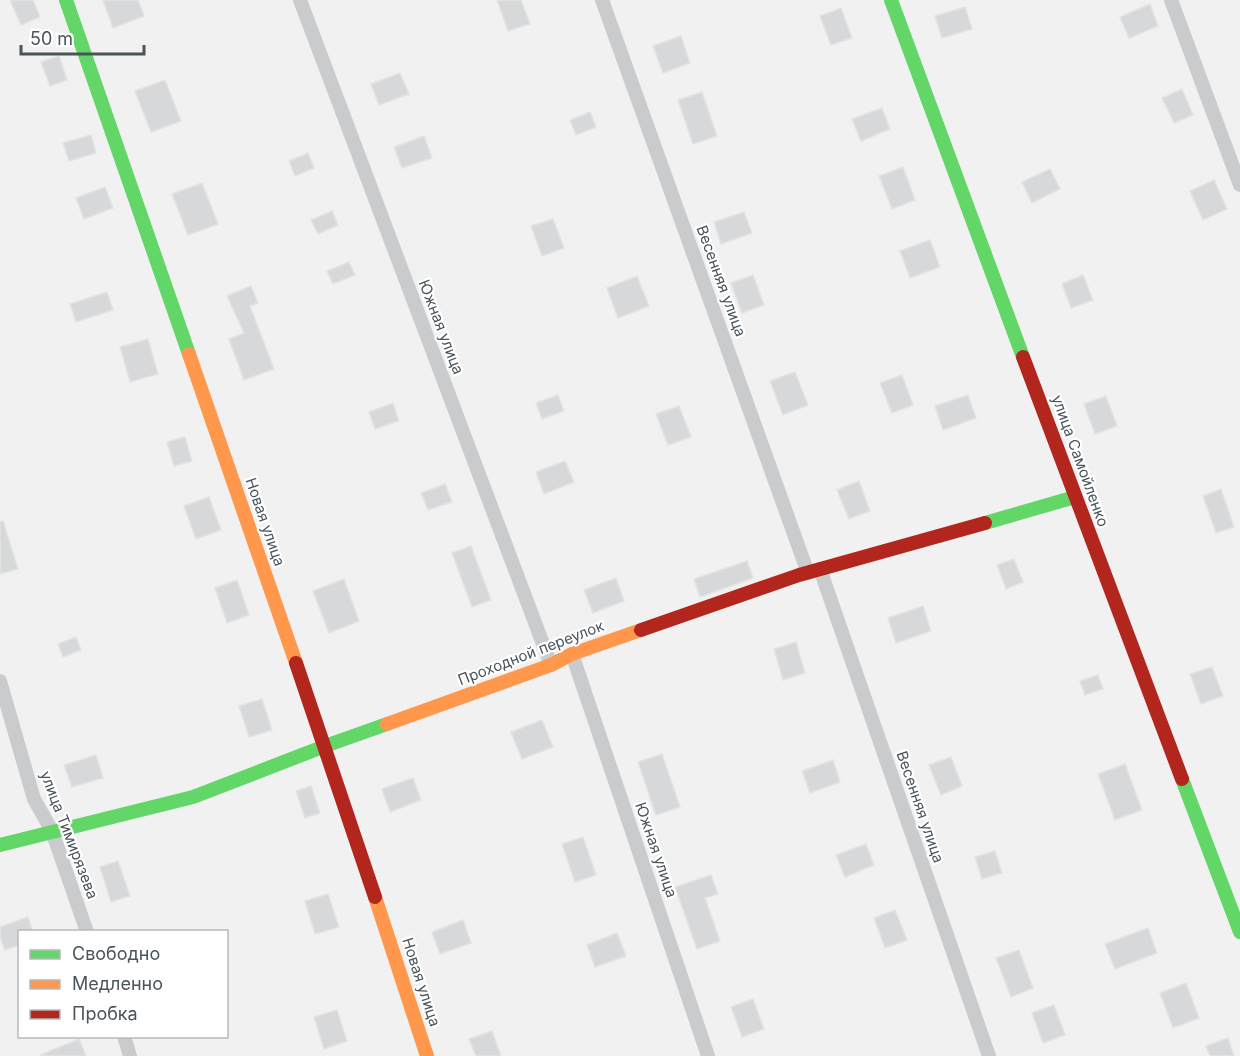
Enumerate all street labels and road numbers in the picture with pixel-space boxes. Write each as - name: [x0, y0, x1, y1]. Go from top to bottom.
- street label: Весенняя улица: [693, 223, 750, 339]
- street label: Южная улица: [415, 277, 468, 377]
- street label: улица Самойленко: [1048, 392, 1113, 529]
- street label: Новая улица: [241, 475, 289, 569]
- street label: Проходной переулок: [455, 616, 607, 689]
- street label: Весенняя улица: [892, 748, 949, 865]
- street label: улица Тимирязева: [36, 768, 103, 901]
- street label: Южная улица: [631, 800, 682, 900]
- street label: Новая улица: [398, 935, 445, 1029]

